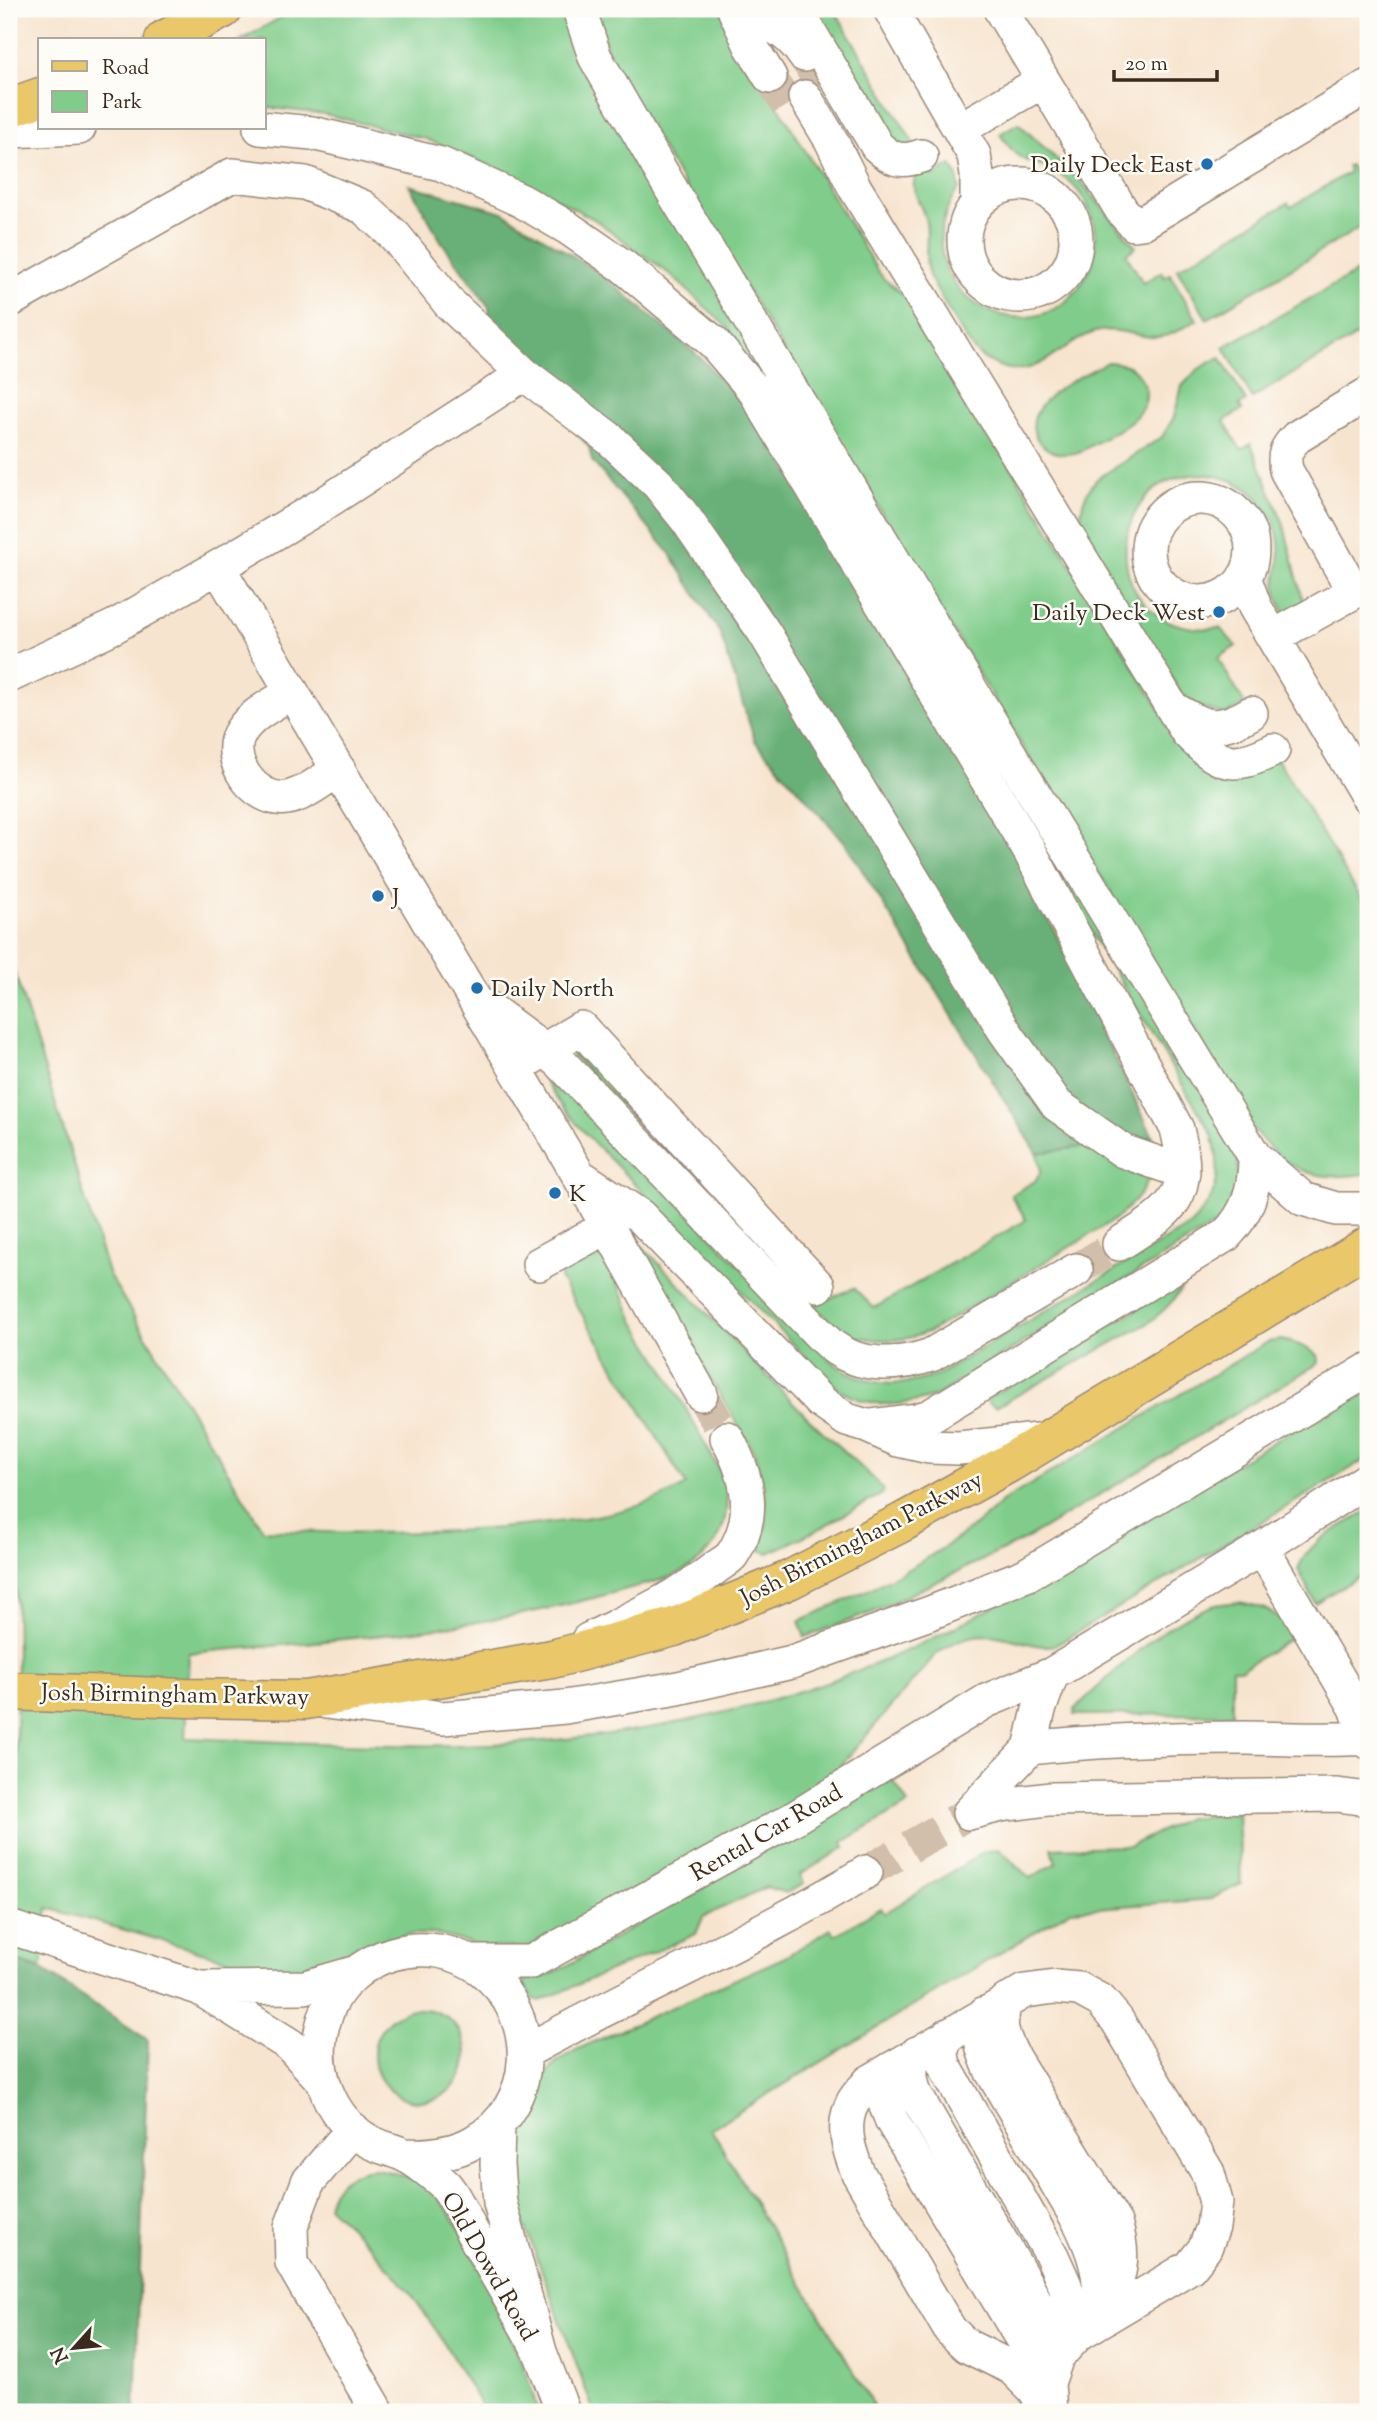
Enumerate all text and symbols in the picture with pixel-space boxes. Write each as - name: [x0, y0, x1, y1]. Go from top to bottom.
- legend: [38, 38, 266, 130]
- scale bar: [1114, 38, 1218, 82]
- text: 20 m: [1125, 50, 1168, 80]
- text: Road: [102, 54, 149, 84]
- text: Park: [102, 88, 143, 118]
- place label: Daily Deck East: [1030, 149, 1193, 183]
- marker: Daily Deck East: [1199, 156, 1215, 172]
- place label: Daily Deck West: [1032, 597, 1205, 631]
- marker: Daily Deck West: [1211, 604, 1227, 620]
- place label: J: [390, 881, 399, 915]
- marker: J: [370, 888, 386, 904]
- place label: Daily North: [491, 973, 615, 1007]
- marker: Daily North: [469, 980, 485, 996]
- place label: K: [569, 1178, 586, 1212]
- marker: K: [547, 1185, 563, 1201]
- street label: Josh Birmingham Parkway: [733, 1464, 989, 1617]
- street label: Josh Birmingham Parkway: [39, 1677, 309, 1715]
- street label: Rental Car Road: [685, 1776, 850, 1891]
- street label: Old Dowd Road: [432, 2186, 545, 2348]
- north arrow: [38, 2312, 108, 2382]
- text: N: [46, 2342, 77, 2367]

